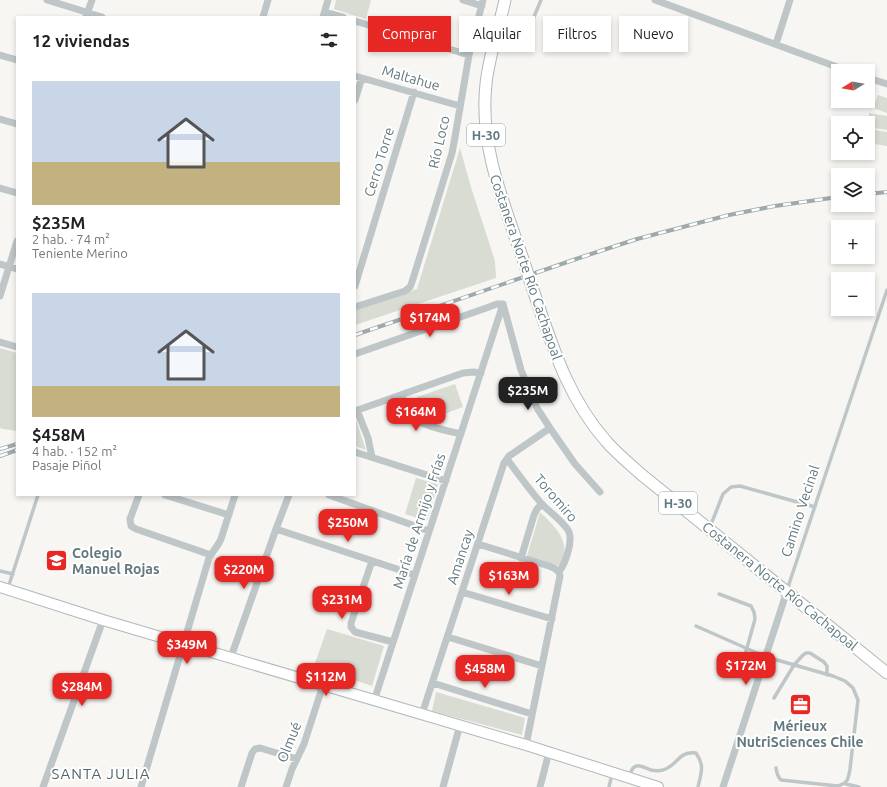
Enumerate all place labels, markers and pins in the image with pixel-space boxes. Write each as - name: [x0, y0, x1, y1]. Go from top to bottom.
- pin: $174M: [402, 304, 458, 338]
- pin: $235M: [500, 377, 556, 411]
- pin: $164M: [388, 398, 444, 432]
- pin: $250M: [320, 509, 376, 543]
- place label: Colegio Manuel Rojas: [72, 545, 160, 577]
- school or university icon: Colegio Manuel Rojas: [44, 548, 70, 574]
- pin: $220M: [216, 556, 272, 590]
- pin: $163M: [481, 562, 537, 596]
- pin: $231M: [314, 586, 370, 620]
- pin: $349M: [159, 631, 215, 665]
- pin: $172M: [718, 652, 774, 686]
- pin: $458M: [457, 655, 513, 689]
- pin: $112M: [298, 663, 354, 697]
- pin: $284M: [54, 673, 110, 707]
- office icon: Mérieux NutriSciences Chile: [787, 691, 813, 717]
- place label: Mérieux NutriSciences Chile: [736, 718, 864, 750]

